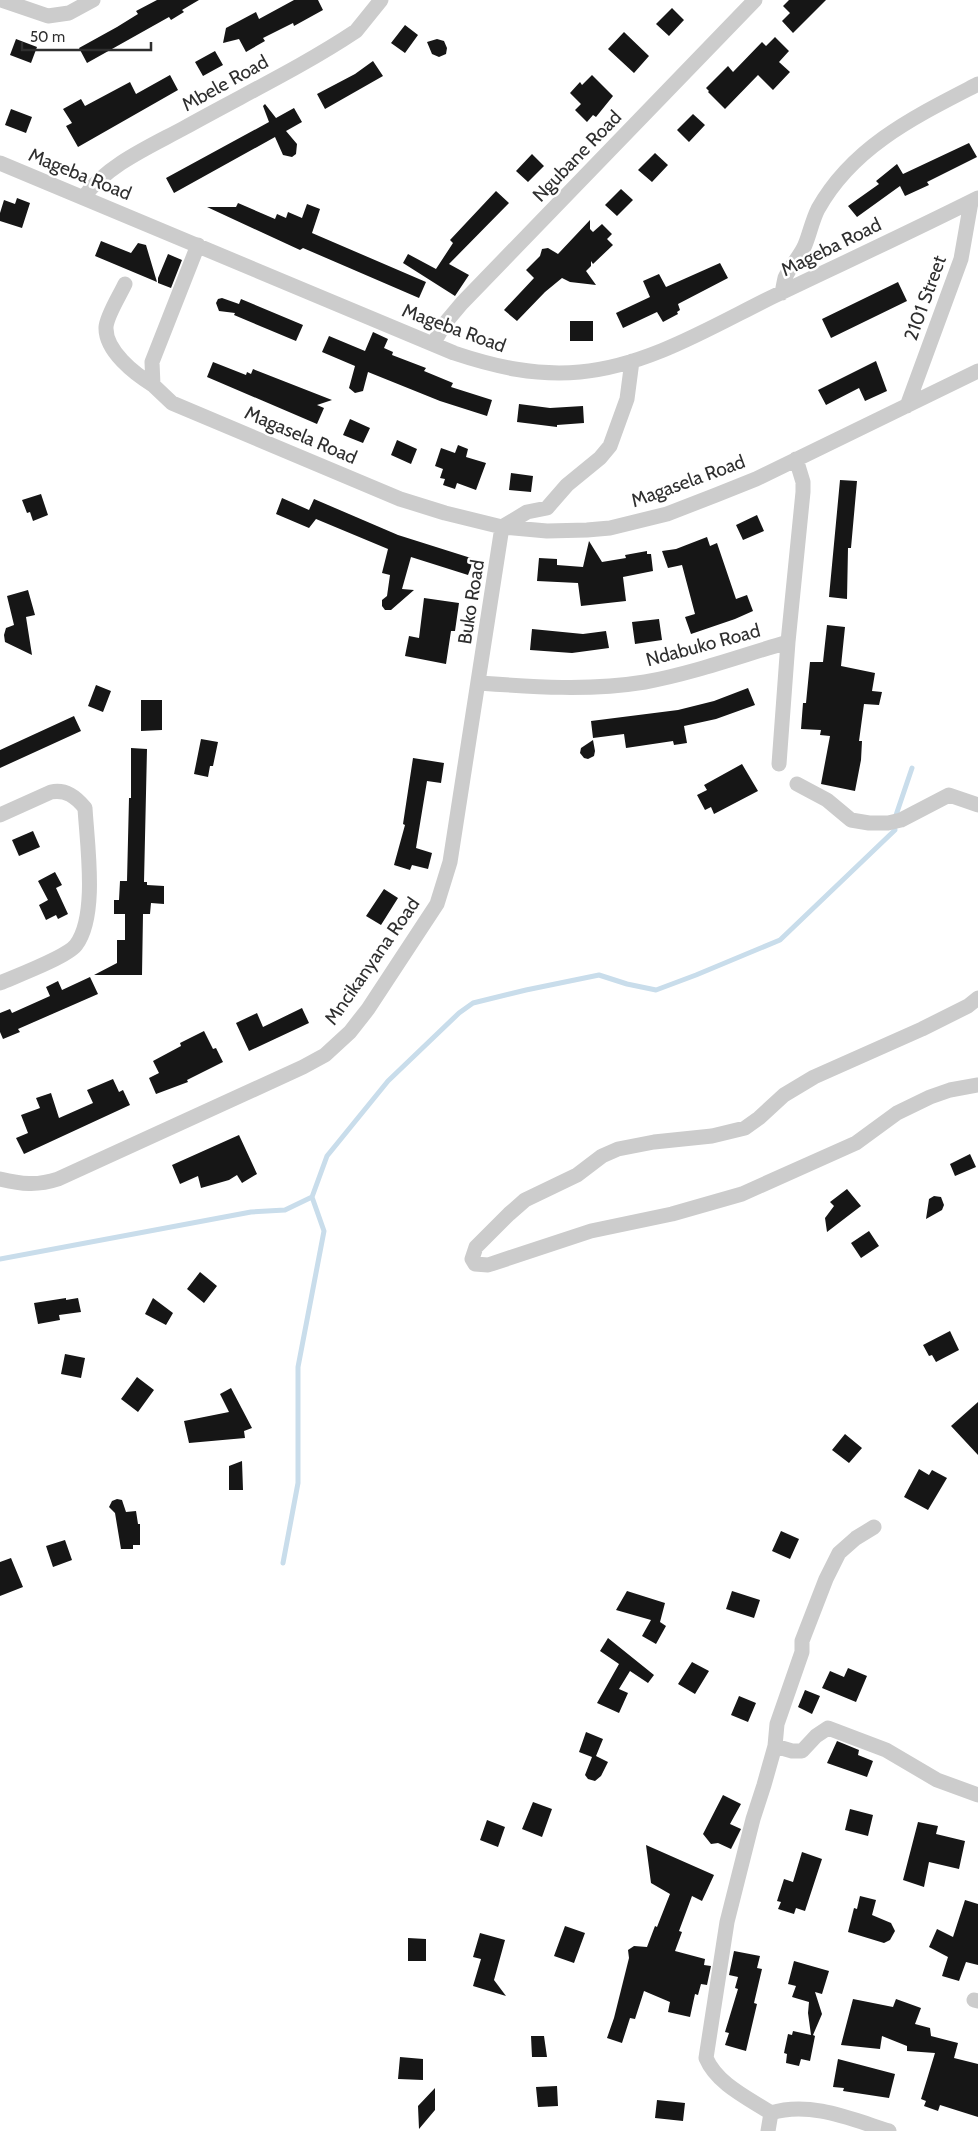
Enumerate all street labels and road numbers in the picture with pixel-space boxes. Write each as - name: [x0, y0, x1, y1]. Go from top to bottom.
- street label: Mbele Road: [178, 50, 272, 116]
- street label: Ngubane Road: [528, 106, 626, 206]
- street label: Mageba Road: [25, 143, 135, 205]
- street label: Mageba Road: [777, 213, 885, 281]
- street label: 2101 Street: [899, 252, 951, 344]
- street label: Mageba Road: [399, 299, 509, 357]
- street label: Magasela Road: [241, 401, 361, 469]
- street label: Magasela Road: [628, 450, 748, 512]
- street label: Buko Road: [453, 558, 489, 646]
- street label: Ndabuko Road: [643, 619, 763, 671]
- street label: Mncikanyana Road: [319, 893, 425, 1029]

